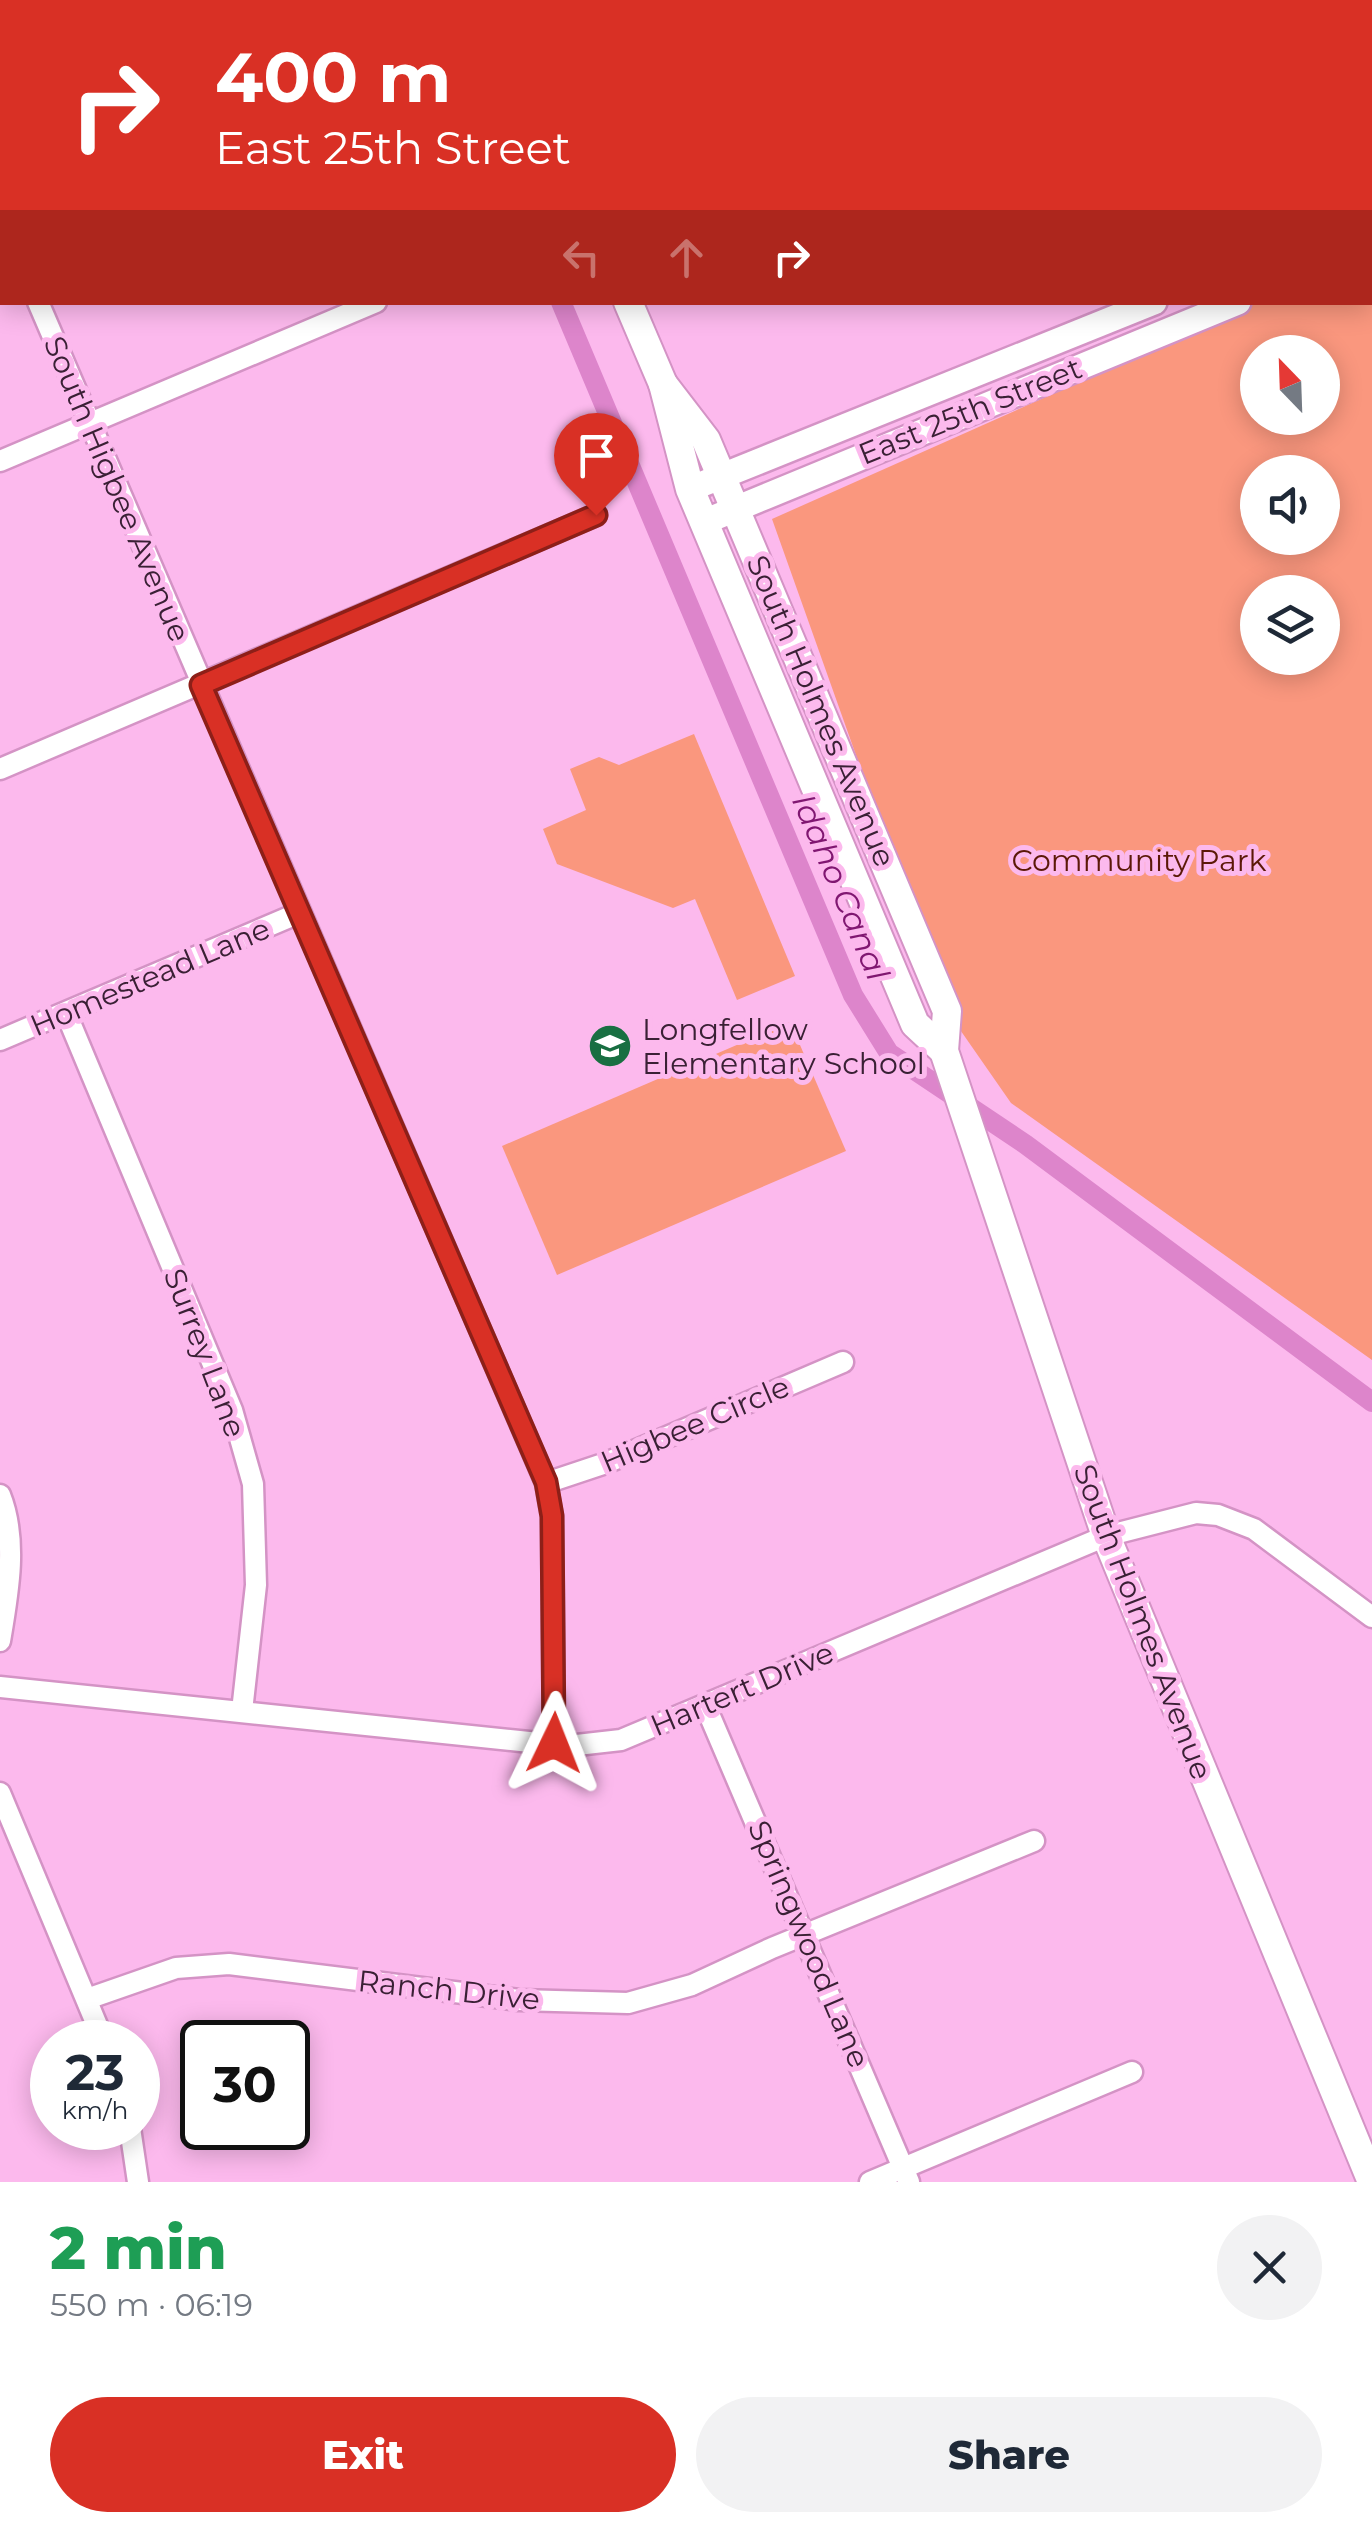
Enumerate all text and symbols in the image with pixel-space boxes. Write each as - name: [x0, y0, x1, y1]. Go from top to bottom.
- text: 400 m: [215, 34, 452, 120]
- icon: right: [50, 40, 180, 170]
- text: East 25th Street: [215, 120, 571, 175]
- icon: left: [554, 230, 609, 285]
- icon: ahead: [659, 230, 714, 285]
- icon: right: [764, 230, 819, 285]
- street label: South Higbee Avenue: [36, 331, 198, 647]
- north arrow: [1240, 335, 1340, 435]
- map controls: [1240, 335, 1340, 675]
- street label: East 25th Street: [853, 349, 1087, 473]
- pin: [554, 413, 639, 516]
- icon: arrive: [569, 428, 624, 483]
- button: sound: [1240, 455, 1340, 555]
- street label: South Holmes Avenue: [739, 550, 903, 872]
- button: layers: [1240, 575, 1340, 675]
- water label: Idaho Canal: [784, 788, 898, 987]
- park label: Community Park: [1011, 842, 1267, 879]
- street label: Homestead Lane: [25, 910, 275, 1044]
- place label: Longfellow Elementary School: [642, 1011, 925, 1082]
- school or university icon: Longfellow Elementary School: [587, 1023, 633, 1069]
- street label: Surrey Lane: [156, 1263, 254, 1443]
- street label: Higbee Circle: [595, 1368, 795, 1480]
- street label: South Holmes Avenue: [1066, 1459, 1220, 1785]
- street label: Hartert Drive: [645, 1634, 839, 1744]
- position arrow: [502, 1691, 606, 1795]
- street label: Springwood Lane: [740, 1815, 878, 2073]
- street label: Ranch Drive: [356, 1962, 542, 2018]
- speed limit sign: 30: [180, 2020, 310, 2150]
- text: 23: [65, 2042, 125, 2103]
- text: km/h: [62, 2095, 128, 2125]
- text: 2 min: [50, 2211, 227, 2284]
- button: close: [1217, 2215, 1322, 2320]
- text: 550 m · 06:19: [50, 2285, 253, 2324]
- button: Exit: [50, 2397, 676, 2512]
- button: Share: [696, 2397, 1322, 2512]

